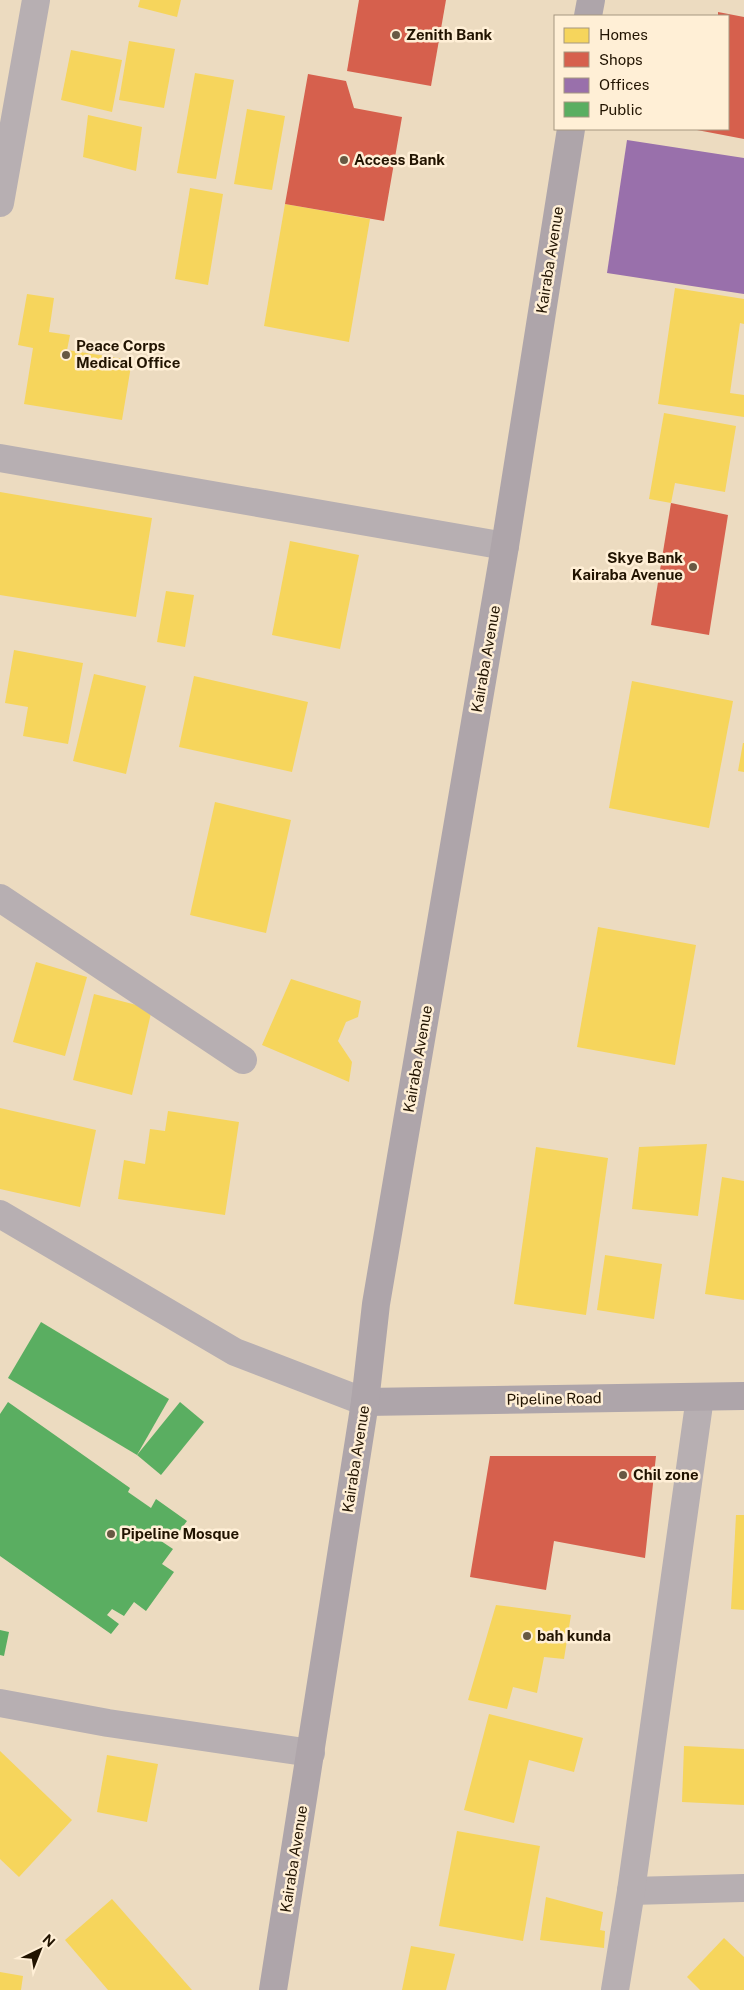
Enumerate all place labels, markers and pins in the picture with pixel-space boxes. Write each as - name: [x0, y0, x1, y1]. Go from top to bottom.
- place label: Zenith Bank: [406, 26, 493, 43]
- marker: Zenith Bank: [390, 29, 402, 41]
- place label: Access Bank: [354, 151, 445, 168]
- marker: Access Bank: [338, 154, 350, 166]
- place label: Peace Corps Medical Office: [76, 337, 180, 371]
- marker: Peace Corps Medical Office: [60, 349, 72, 361]
- place label: Skye Bank Kairaba Avenue: [572, 549, 683, 583]
- marker: Skye Bank Kairaba Avenue: [687, 561, 699, 573]
- place label: Chil zone: [633, 1466, 699, 1483]
- marker: Chil zone: [617, 1469, 629, 1481]
- place label: Pipeline Mosque: [121, 1525, 239, 1542]
- marker: Pipeline Mosque: [105, 1528, 117, 1540]
- place label: bah kunda: [537, 1627, 611, 1644]
- marker: bah kunda: [521, 1630, 533, 1642]

